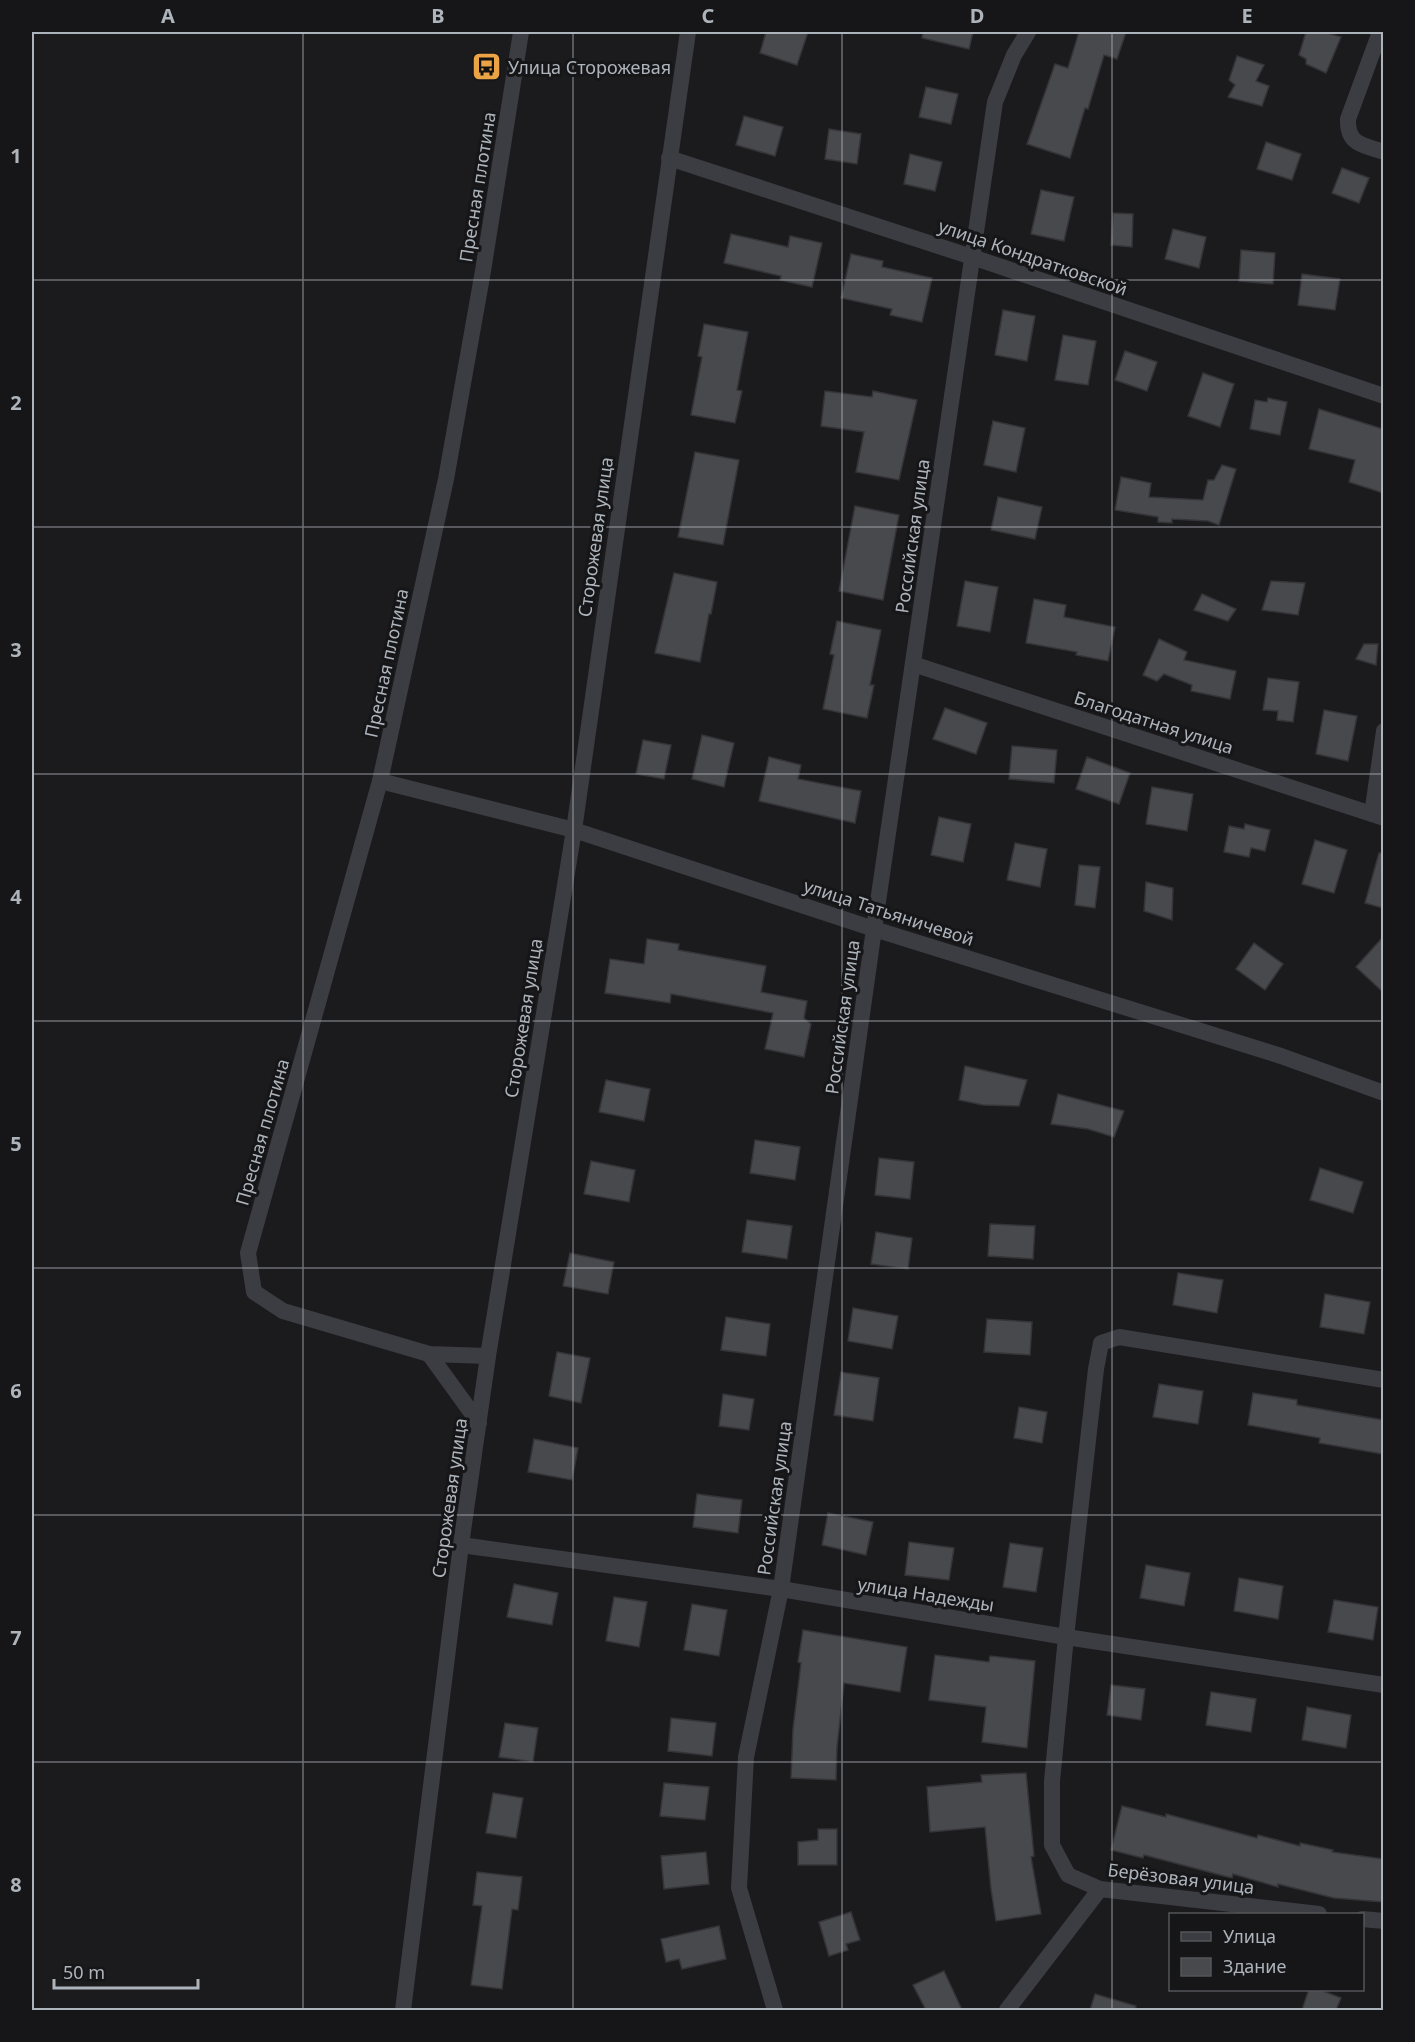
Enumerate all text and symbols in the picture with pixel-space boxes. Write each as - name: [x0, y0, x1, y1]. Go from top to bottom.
- text: A: [161, 2, 175, 29]
- text: B: [431, 2, 445, 29]
- text: C: [702, 2, 715, 29]
- text: D: [970, 2, 984, 29]
- text: E: [1241, 2, 1253, 29]
- bus stop icon: Улица Сторожевая: [471, 51, 503, 83]
- place label: Улица Сторожевая: [508, 55, 671, 79]
- street label: Пресная плотина: [453, 110, 501, 264]
- text: 1: [10, 142, 22, 169]
- street label: улица Кондратковской: [935, 213, 1131, 301]
- text: 2: [10, 389, 22, 416]
- street label: Сторожевая улица: [572, 456, 618, 618]
- street label: Российская улица: [889, 457, 935, 615]
- street label: Пресная плотина: [358, 586, 414, 740]
- text: 3: [10, 636, 22, 663]
- street label: Благодатная улица: [1071, 685, 1237, 759]
- street label: улица Татьяничевой: [801, 873, 977, 951]
- text: 4: [10, 883, 22, 910]
- street label: Сторожевая улица: [499, 937, 547, 1099]
- street label: Российская улица: [819, 938, 865, 1096]
- street label: Пресная плотина: [230, 1056, 294, 1208]
- text: 5: [10, 1130, 22, 1157]
- text: 6: [10, 1377, 22, 1404]
- street label: Сторожевая улица: [426, 1417, 472, 1579]
- street label: Российская улица: [751, 1419, 797, 1577]
- street label: улица Надежды: [856, 1571, 996, 1617]
- text: 7: [10, 1624, 22, 1651]
- street label: Берёзовая улица: [1106, 1857, 1256, 1899]
- text: 8: [10, 1871, 22, 1898]
- legend: [1169, 1913, 1364, 1991]
- text: Улица: [1223, 1924, 1276, 1948]
- scale bar: [54, 1952, 198, 1990]
- text: Здание: [1223, 1954, 1287, 1978]
- text: 50 m: [63, 1960, 105, 1984]

